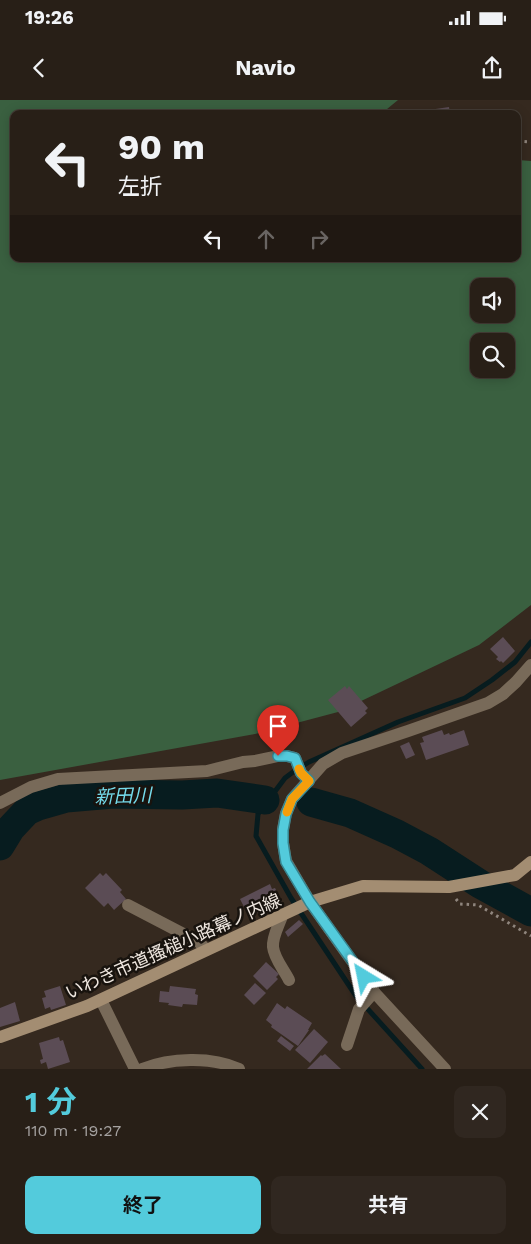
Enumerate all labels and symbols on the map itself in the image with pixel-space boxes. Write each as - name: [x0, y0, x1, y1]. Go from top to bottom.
- pin: [257, 705, 299, 756]
- water label: 新田川: [94, 783, 154, 808]
- street label: いわき市道搔槌小路幕ノ内線: [62, 889, 284, 1003]
- position arrow: [337, 950, 389, 1002]

